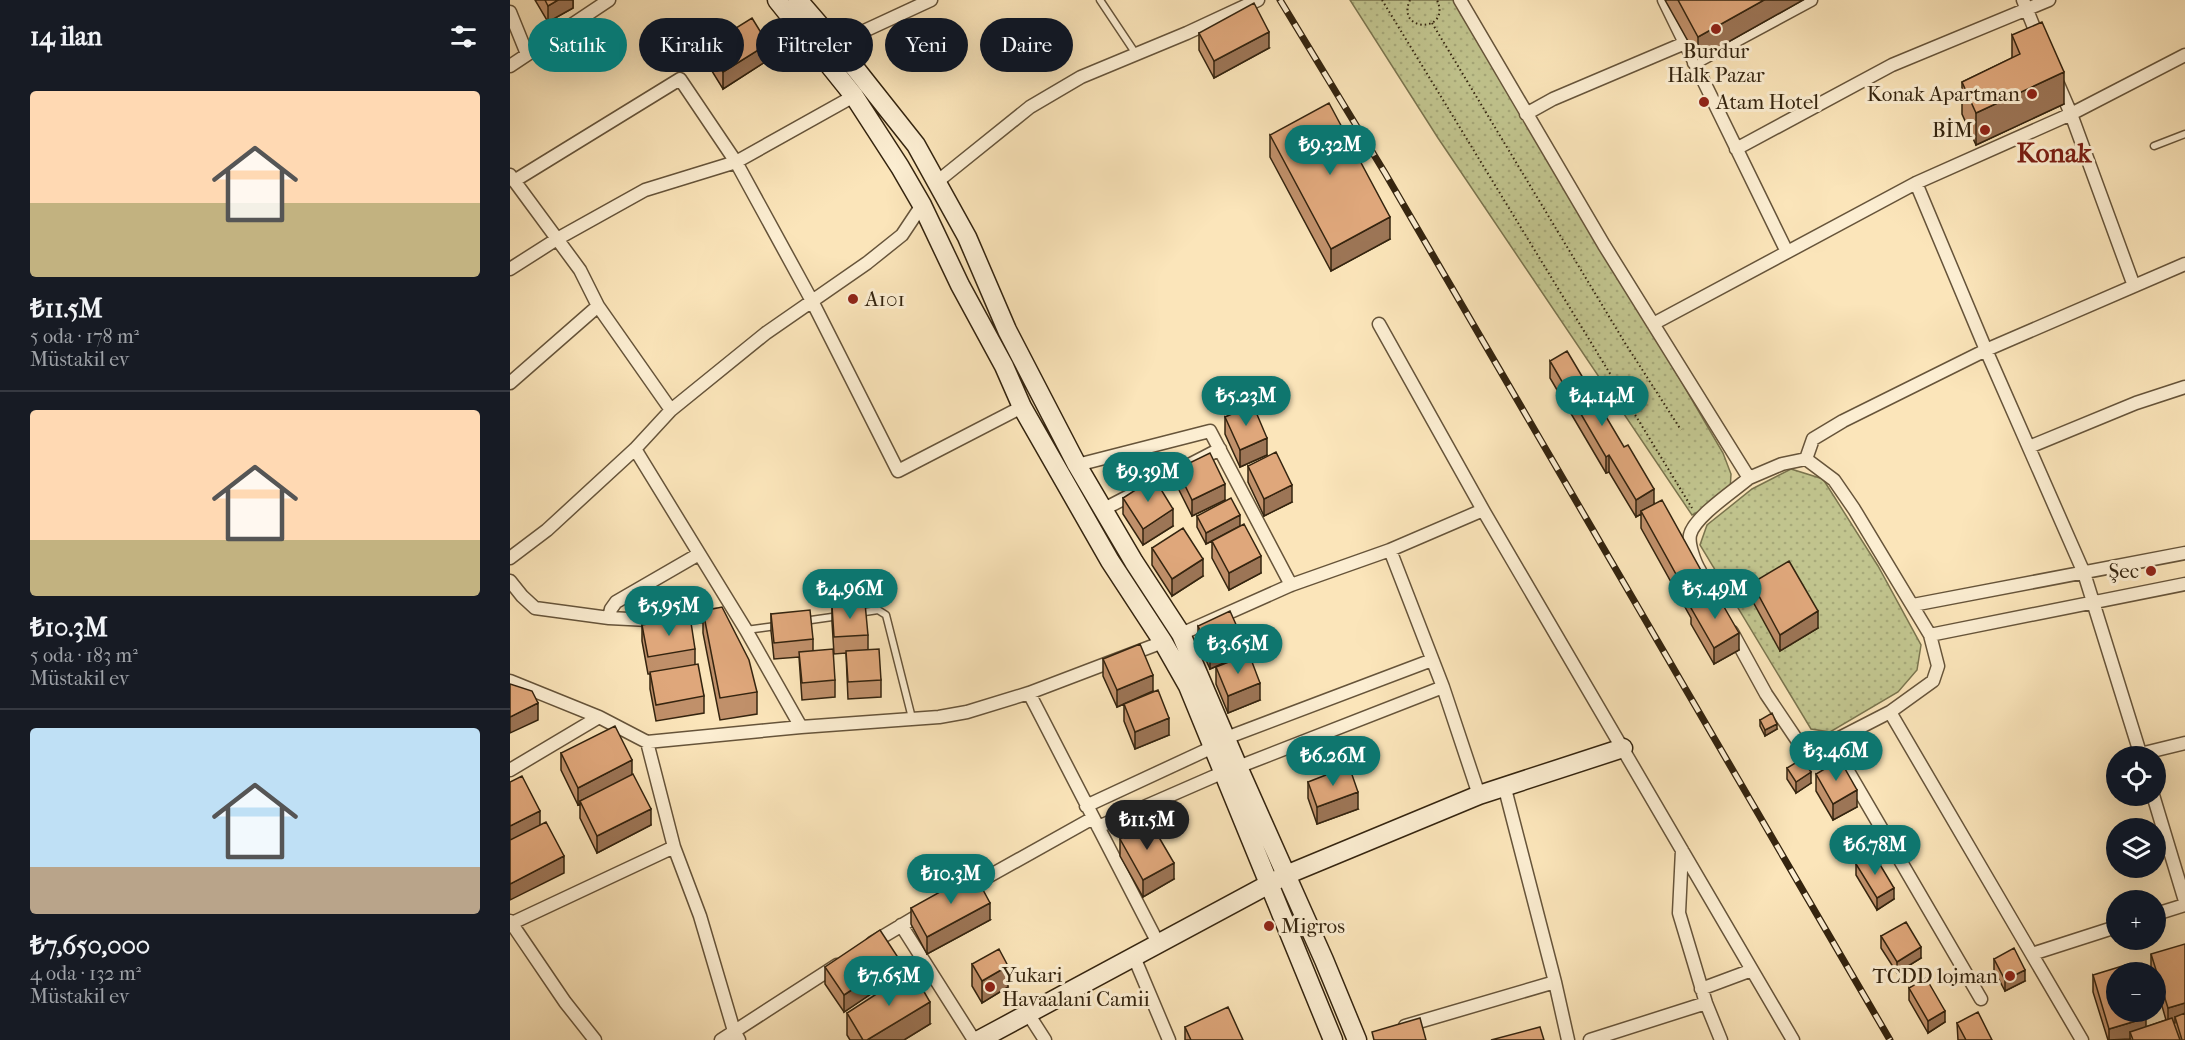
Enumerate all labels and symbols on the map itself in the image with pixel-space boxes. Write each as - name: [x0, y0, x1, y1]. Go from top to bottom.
- marker: Burdur Halk Pazar: [1709, 22, 1723, 36]
- place label: Burdur Halk Pazar: [1667, 39, 1765, 87]
- place label: Konak Apartman: [1867, 82, 2020, 106]
- marker: Konak Apartman: [2025, 87, 2039, 101]
- place label: Atam Hotel: [1715, 90, 1819, 114]
- marker: Atam Hotel: [1697, 95, 1711, 109]
- place label: BİM: [1932, 118, 1973, 142]
- marker: BİM: [1978, 123, 1992, 137]
- pin: ₺9.32M: [1281, 125, 1379, 176]
- district label: Konak: [2017, 137, 2092, 169]
- place label: A101: [864, 287, 905, 311]
- marker: A101: [846, 292, 860, 306]
- pin: ₺5.23M: [1197, 376, 1295, 427]
- pin: ₺4.14M: [1553, 376, 1651, 427]
- pin: ₺9.39M: [1099, 452, 1197, 503]
- place label: Şec: [2109, 559, 2139, 583]
- marker: Şec: [2144, 564, 2158, 578]
- pin: ₺4.96M: [801, 569, 899, 620]
- pin: ₺5.49M: [1666, 569, 1764, 620]
- pin: ₺5.95M: [620, 586, 718, 637]
- pin: ₺3.65M: [1189, 624, 1287, 675]
- pin: ₺3.46M: [1787, 731, 1885, 782]
- pin: ₺6.26M: [1284, 736, 1382, 787]
- pin: ₺11.5M: [1098, 800, 1196, 851]
- pin: ₺6.78M: [1826, 825, 1924, 876]
- pin: ₺10.3M: [902, 854, 1000, 905]
- place label: Migros: [1281, 914, 1345, 938]
- marker: Migros: [1262, 919, 1276, 933]
- pin: ₺7.65M: [840, 956, 938, 1007]
- place label: Yukari Havaalani Camii: [1001, 963, 1150, 1011]
- place label: TCDD lojman: [1872, 964, 1998, 988]
- marker: TCDD lojman: [2003, 969, 2017, 983]
- marker: Yukari Havaalani Camii: [983, 980, 997, 994]

